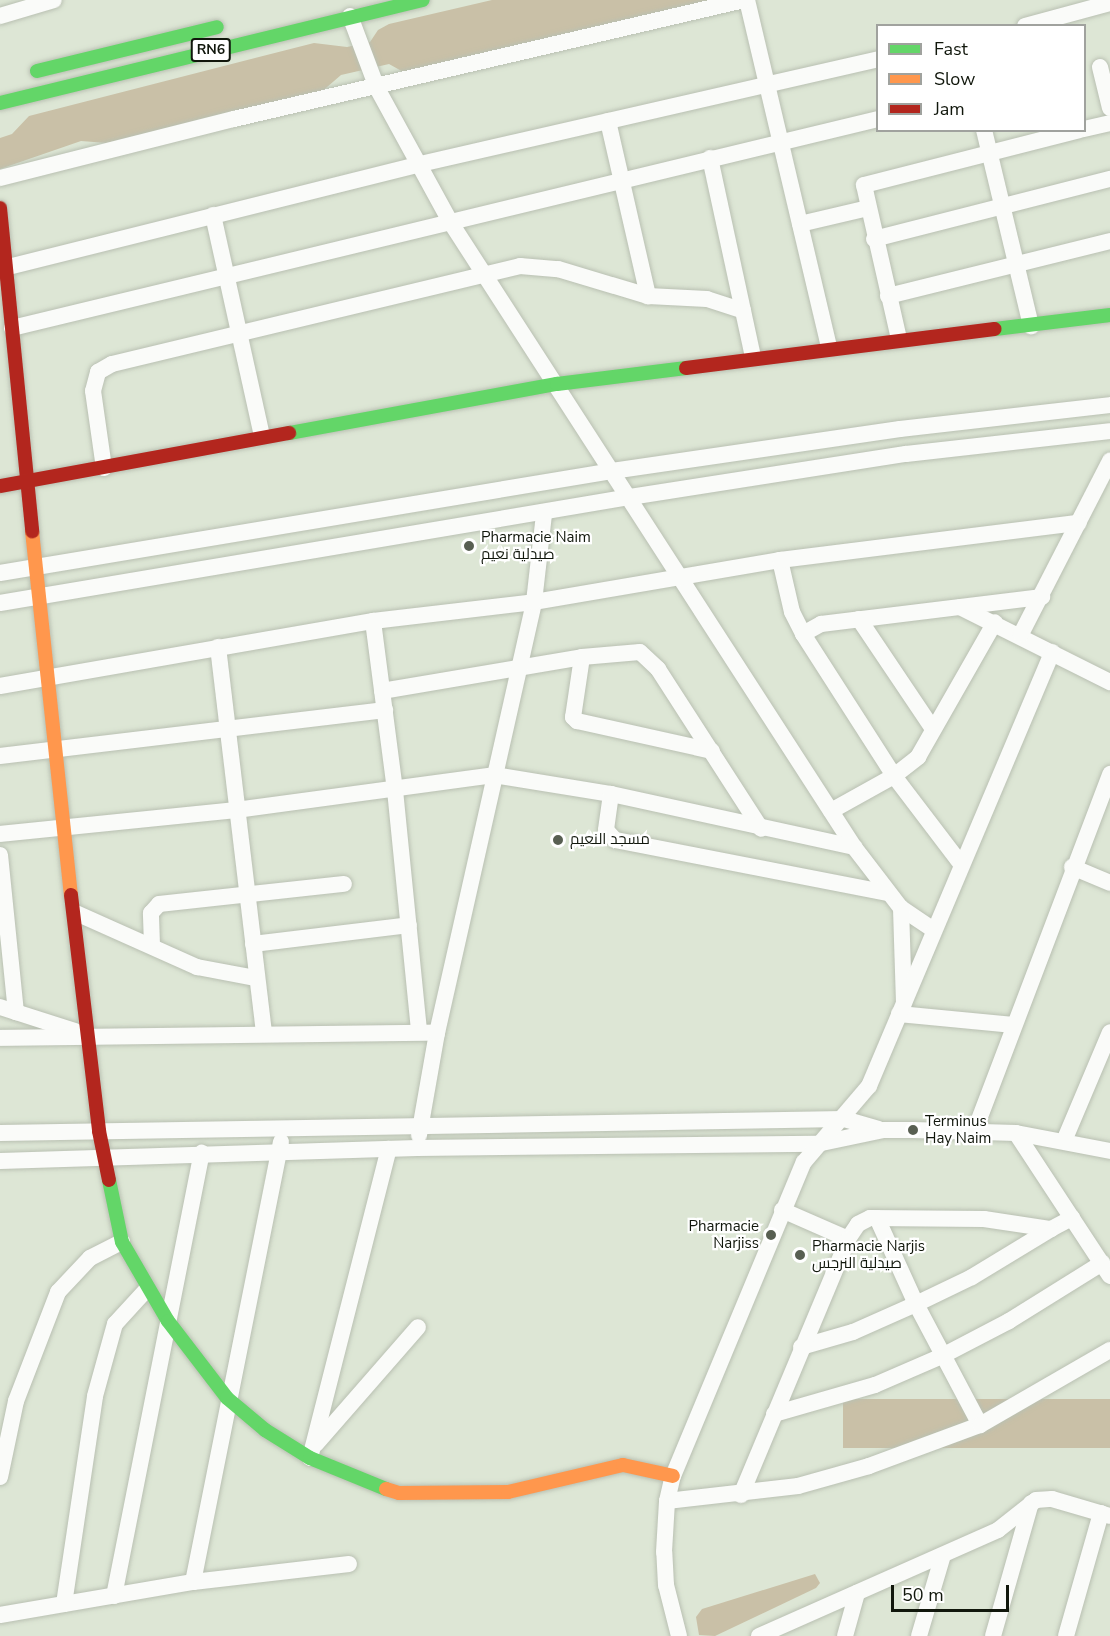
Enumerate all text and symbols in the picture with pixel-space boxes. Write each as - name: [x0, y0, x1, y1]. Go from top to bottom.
- legend: [876, 24, 1086, 132]
- text: Fast: [934, 37, 968, 61]
- road number: RN6: [190, 39, 232, 61]
- text: Slow: [934, 67, 975, 91]
- text: Jam: [934, 97, 965, 121]
- place label: Pharmacie Naim صيدلية نعيم: [481, 528, 591, 563]
- marker: Pharmacie Naim صيدلية نعيم: [462, 539, 476, 553]
- place label: مسجد النعيم: [570, 831, 650, 849]
- marker: مسجد النعيم: [551, 833, 565, 847]
- place label: Terminus Hay Naim: [925, 1112, 991, 1147]
- marker: Terminus Hay Naim: [906, 1123, 920, 1137]
- place label: Pharmacie Narjiss: [688, 1217, 759, 1252]
- marker: Pharmacie Narjiss: [764, 1228, 778, 1242]
- place label: Pharmacie Narjis صيدلية النرجس: [812, 1237, 925, 1272]
- marker: Pharmacie Narjis صيدلية النرجس: [793, 1248, 807, 1262]
- scale bar: [894, 1573, 1012, 1611]
- text: 50 m: [902, 1583, 944, 1607]

